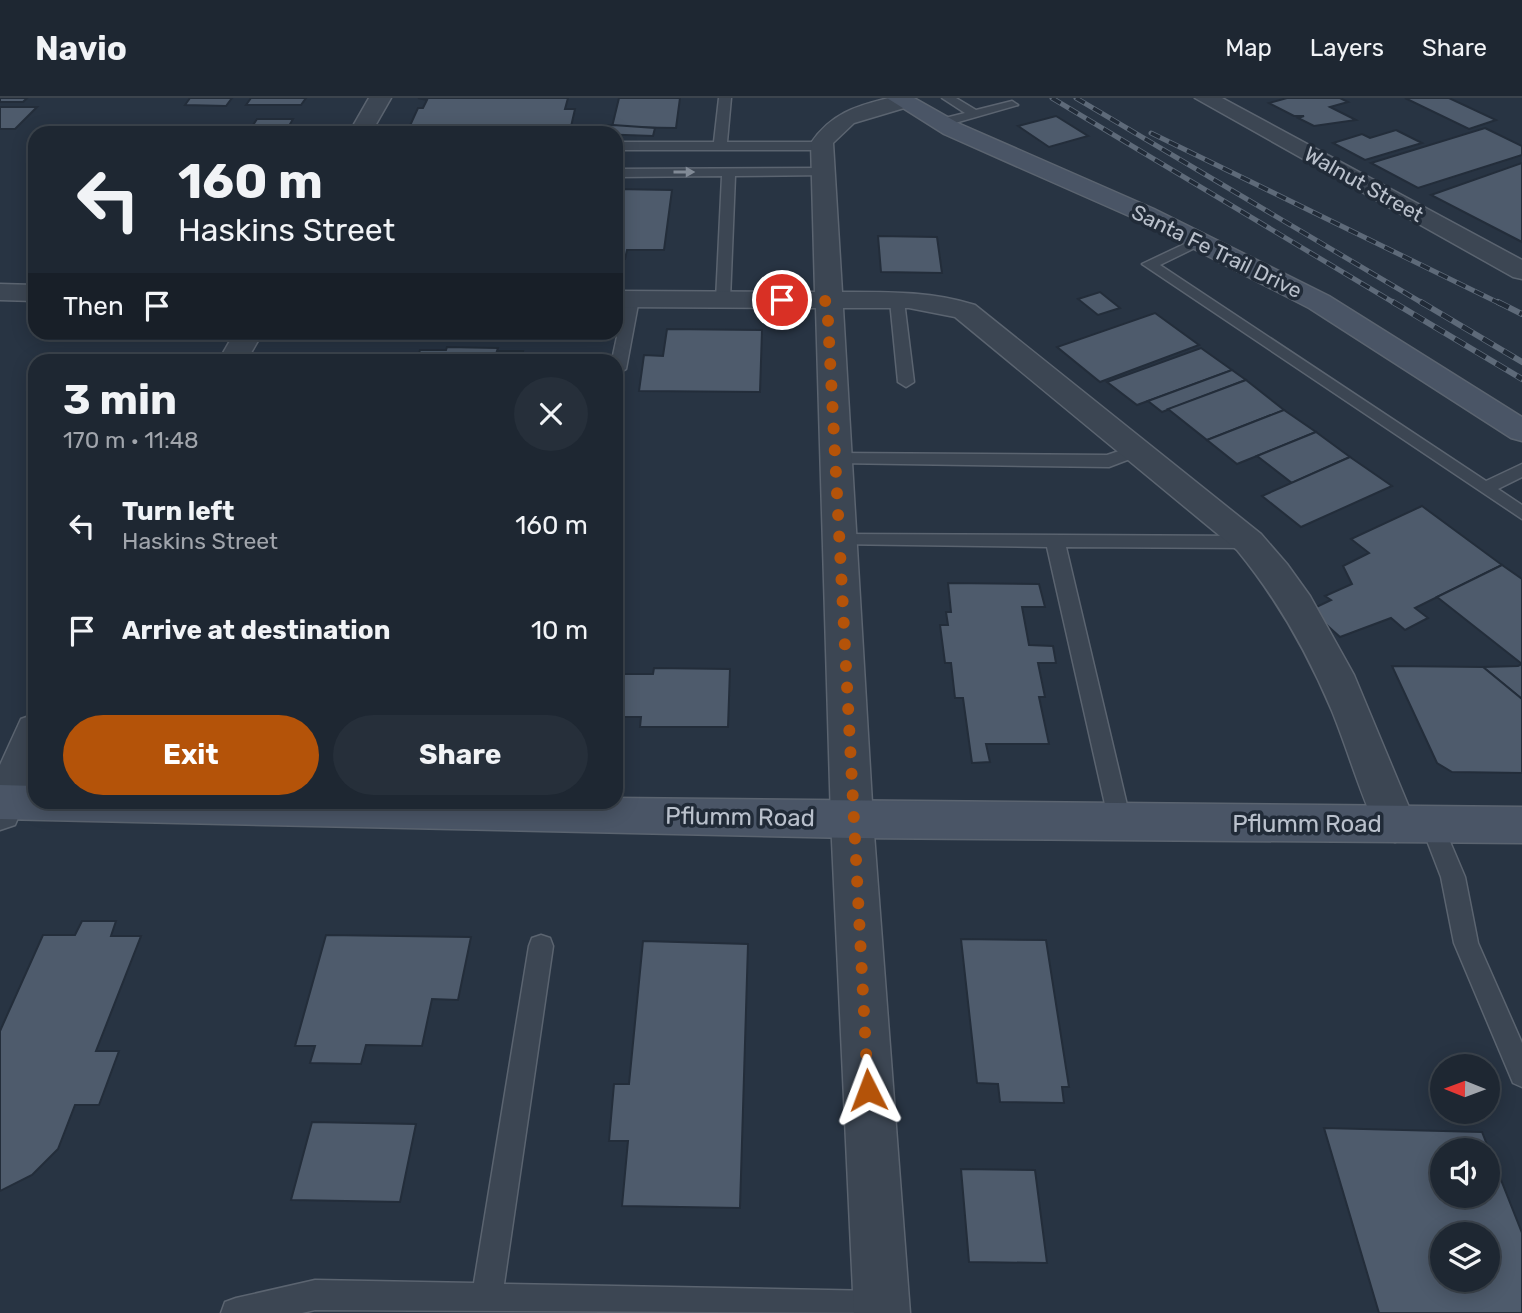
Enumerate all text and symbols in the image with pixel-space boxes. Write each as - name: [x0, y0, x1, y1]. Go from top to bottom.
- text: Navio: [35, 29, 127, 68]
- text: Map: [1225, 34, 1272, 62]
- text: Layers: [1310, 34, 1384, 62]
- text: Share: [1422, 34, 1487, 62]
- street label: Walnut Street: [1300, 141, 1428, 227]
- text: 160 m: [178, 152, 323, 210]
- icon: left: [63, 154, 154, 245]
- one-way arrow: [673, 166, 695, 178]
- street label: Santa Fe Trail Drive: [1128, 199, 1306, 303]
- text: Haskins Street: [178, 211, 395, 249]
- pin: [752, 270, 812, 330]
- icon: arrive: [763, 281, 801, 319]
- icon: arrive: [138, 287, 176, 325]
- text: Then: [63, 291, 124, 322]
- text: 3 min: [63, 375, 177, 425]
- button: close: [514, 377, 588, 451]
- text: 170 m · 11:48: [63, 426, 199, 454]
- text: Turn left: [122, 496, 234, 527]
- icon: left: [63, 507, 101, 545]
- text: 160 m: [515, 510, 588, 541]
- text: Haskins Street: [122, 527, 278, 555]
- icon: arrive: [63, 612, 101, 650]
- text: Arrive at destination: [122, 615, 390, 646]
- text: 10 m: [531, 615, 588, 646]
- button: Exit: [63, 715, 319, 795]
- button: Share: [333, 715, 588, 795]
- street label: Pflumm Road: [665, 802, 815, 832]
- street label: Pflumm Road: [1232, 810, 1382, 838]
- position arrow: [831, 1053, 905, 1127]
- north arrow: [1430, 1054, 1500, 1124]
- map controls: [1430, 1054, 1500, 1292]
- button: sound: [1430, 1138, 1500, 1208]
- button: layers: [1430, 1222, 1500, 1292]

